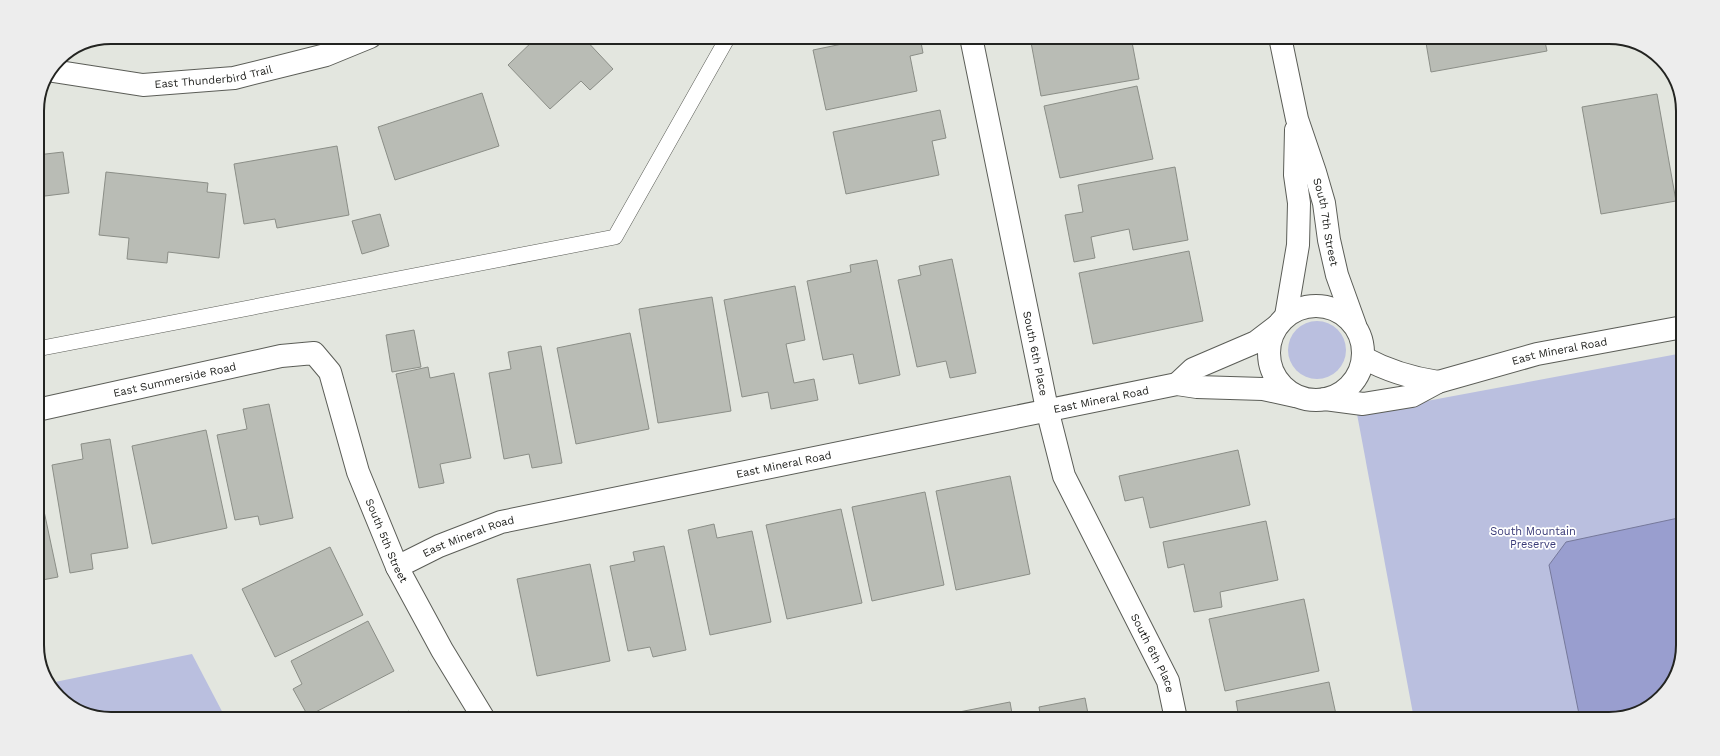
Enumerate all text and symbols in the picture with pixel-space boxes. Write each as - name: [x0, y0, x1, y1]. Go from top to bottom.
- street label: East Thunderbird Trail: [154, 63, 274, 91]
- street label: South 7th Street: [1310, 177, 1341, 268]
- street label: South 6th Place: [1020, 310, 1050, 397]
- street label: East Mineral Road: [1510, 335, 1608, 368]
- street label: East Summerside Road: [112, 360, 237, 400]
- street label: East Mineral Road: [1052, 384, 1150, 416]
- street label: East Mineral Road: [735, 449, 833, 481]
- street label: South 5th Street: [363, 497, 410, 585]
- street label: East Mineral Road: [421, 513, 515, 560]
- park label: South Mountain Preserve: [1490, 525, 1576, 551]
- street label: South 6th Place: [1128, 612, 1176, 694]

